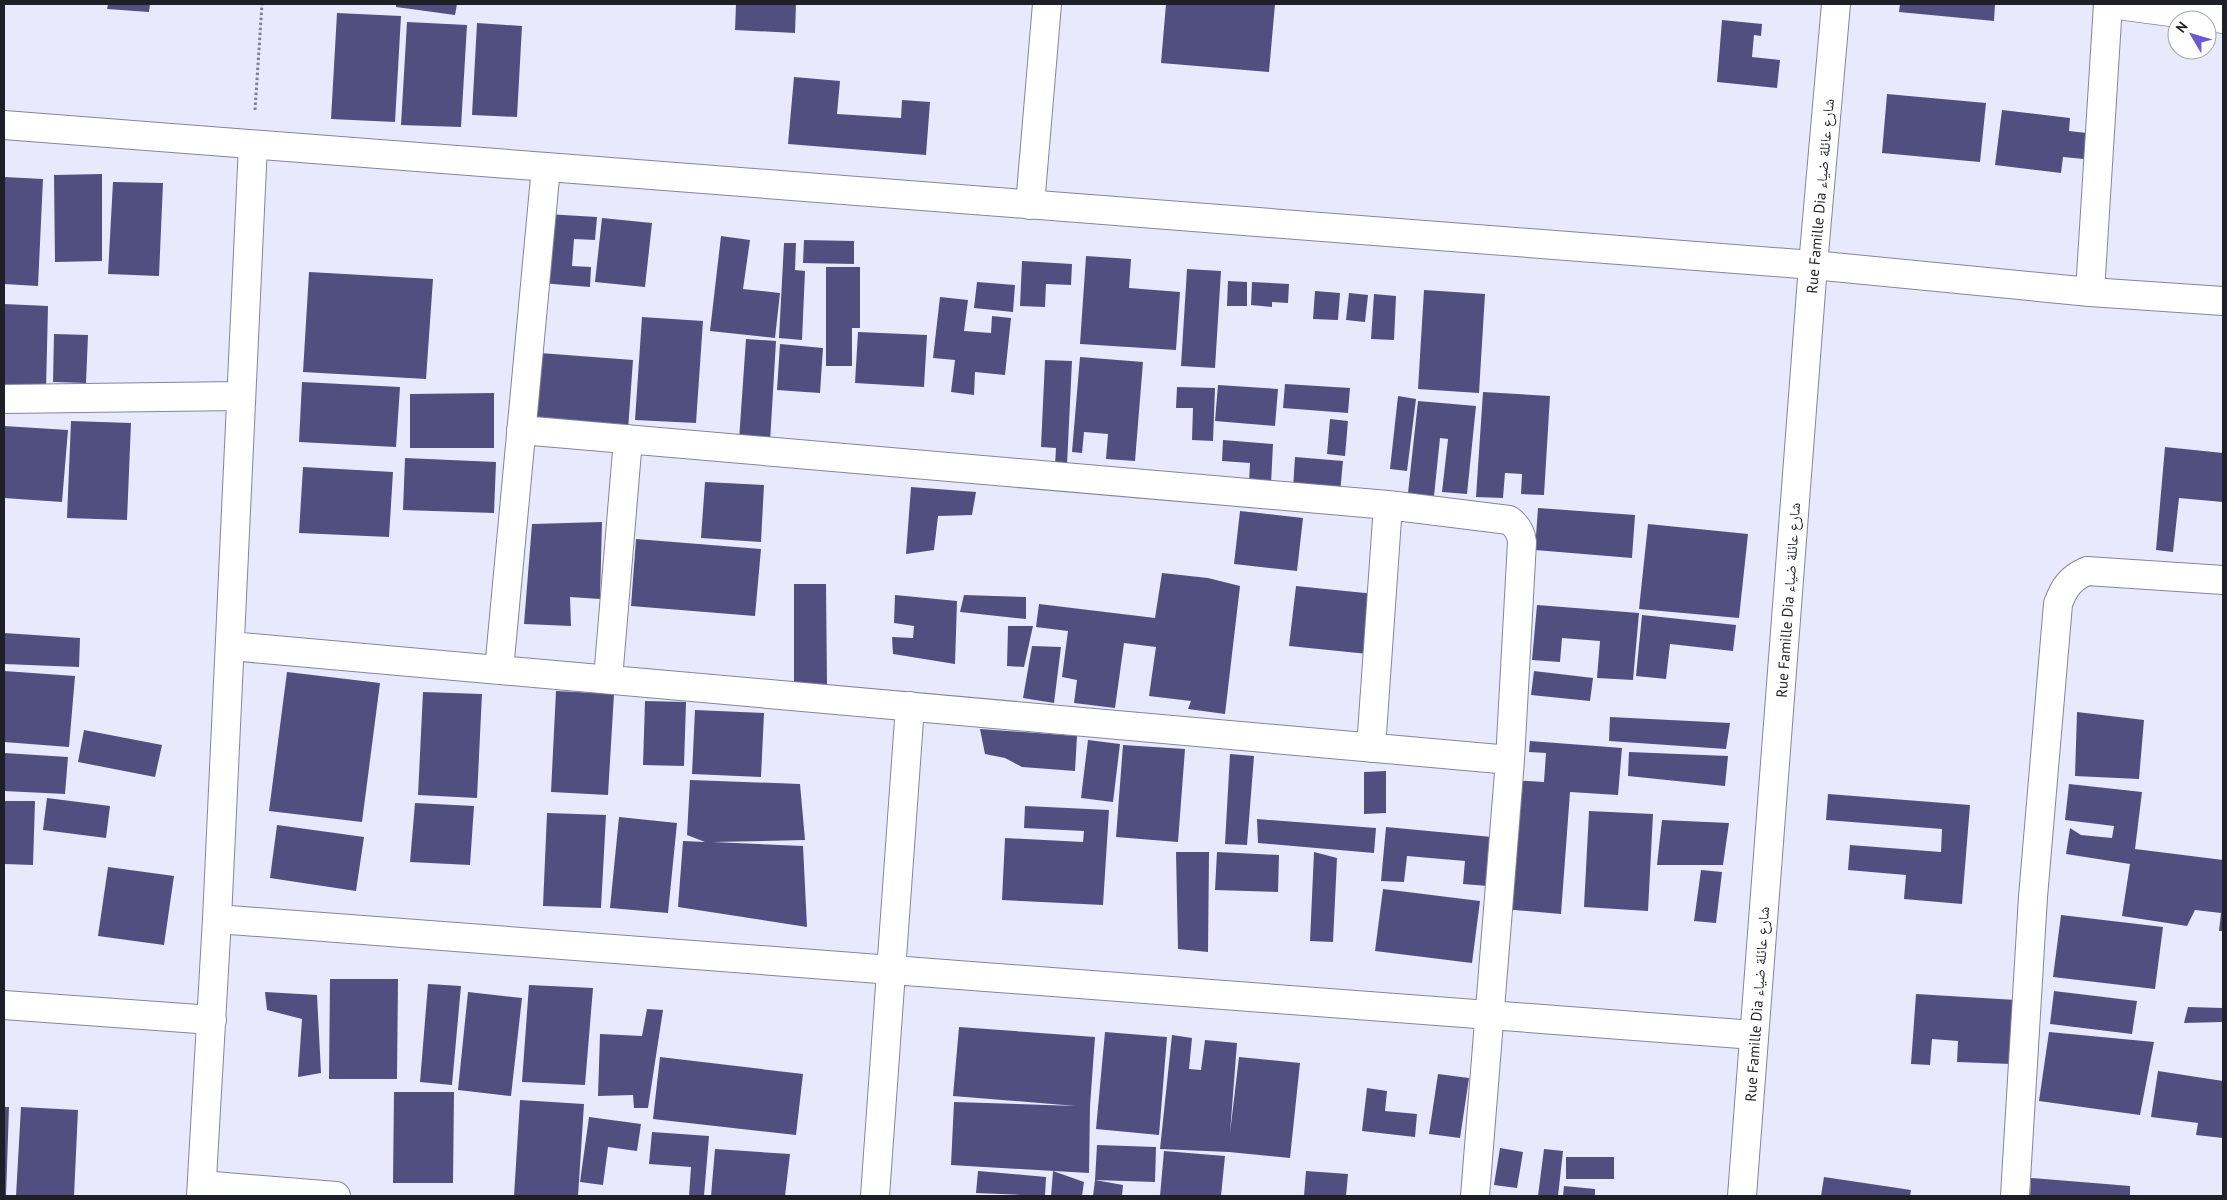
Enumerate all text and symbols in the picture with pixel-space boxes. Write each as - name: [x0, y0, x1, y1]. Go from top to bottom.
- north arrow: [2167, 10, 2217, 60]
- text: N: [2172, 18, 2192, 36]
- street label: Rue Famille Dia شارع عائلة ضياء: [1802, 98, 1839, 294]
- street label: Rue Famille Dia شارع عائلة ضياء: [1772, 502, 1805, 698]
- street label: Rue Famille Dia شارع عائلة ضياء: [1741, 906, 1774, 1102]

